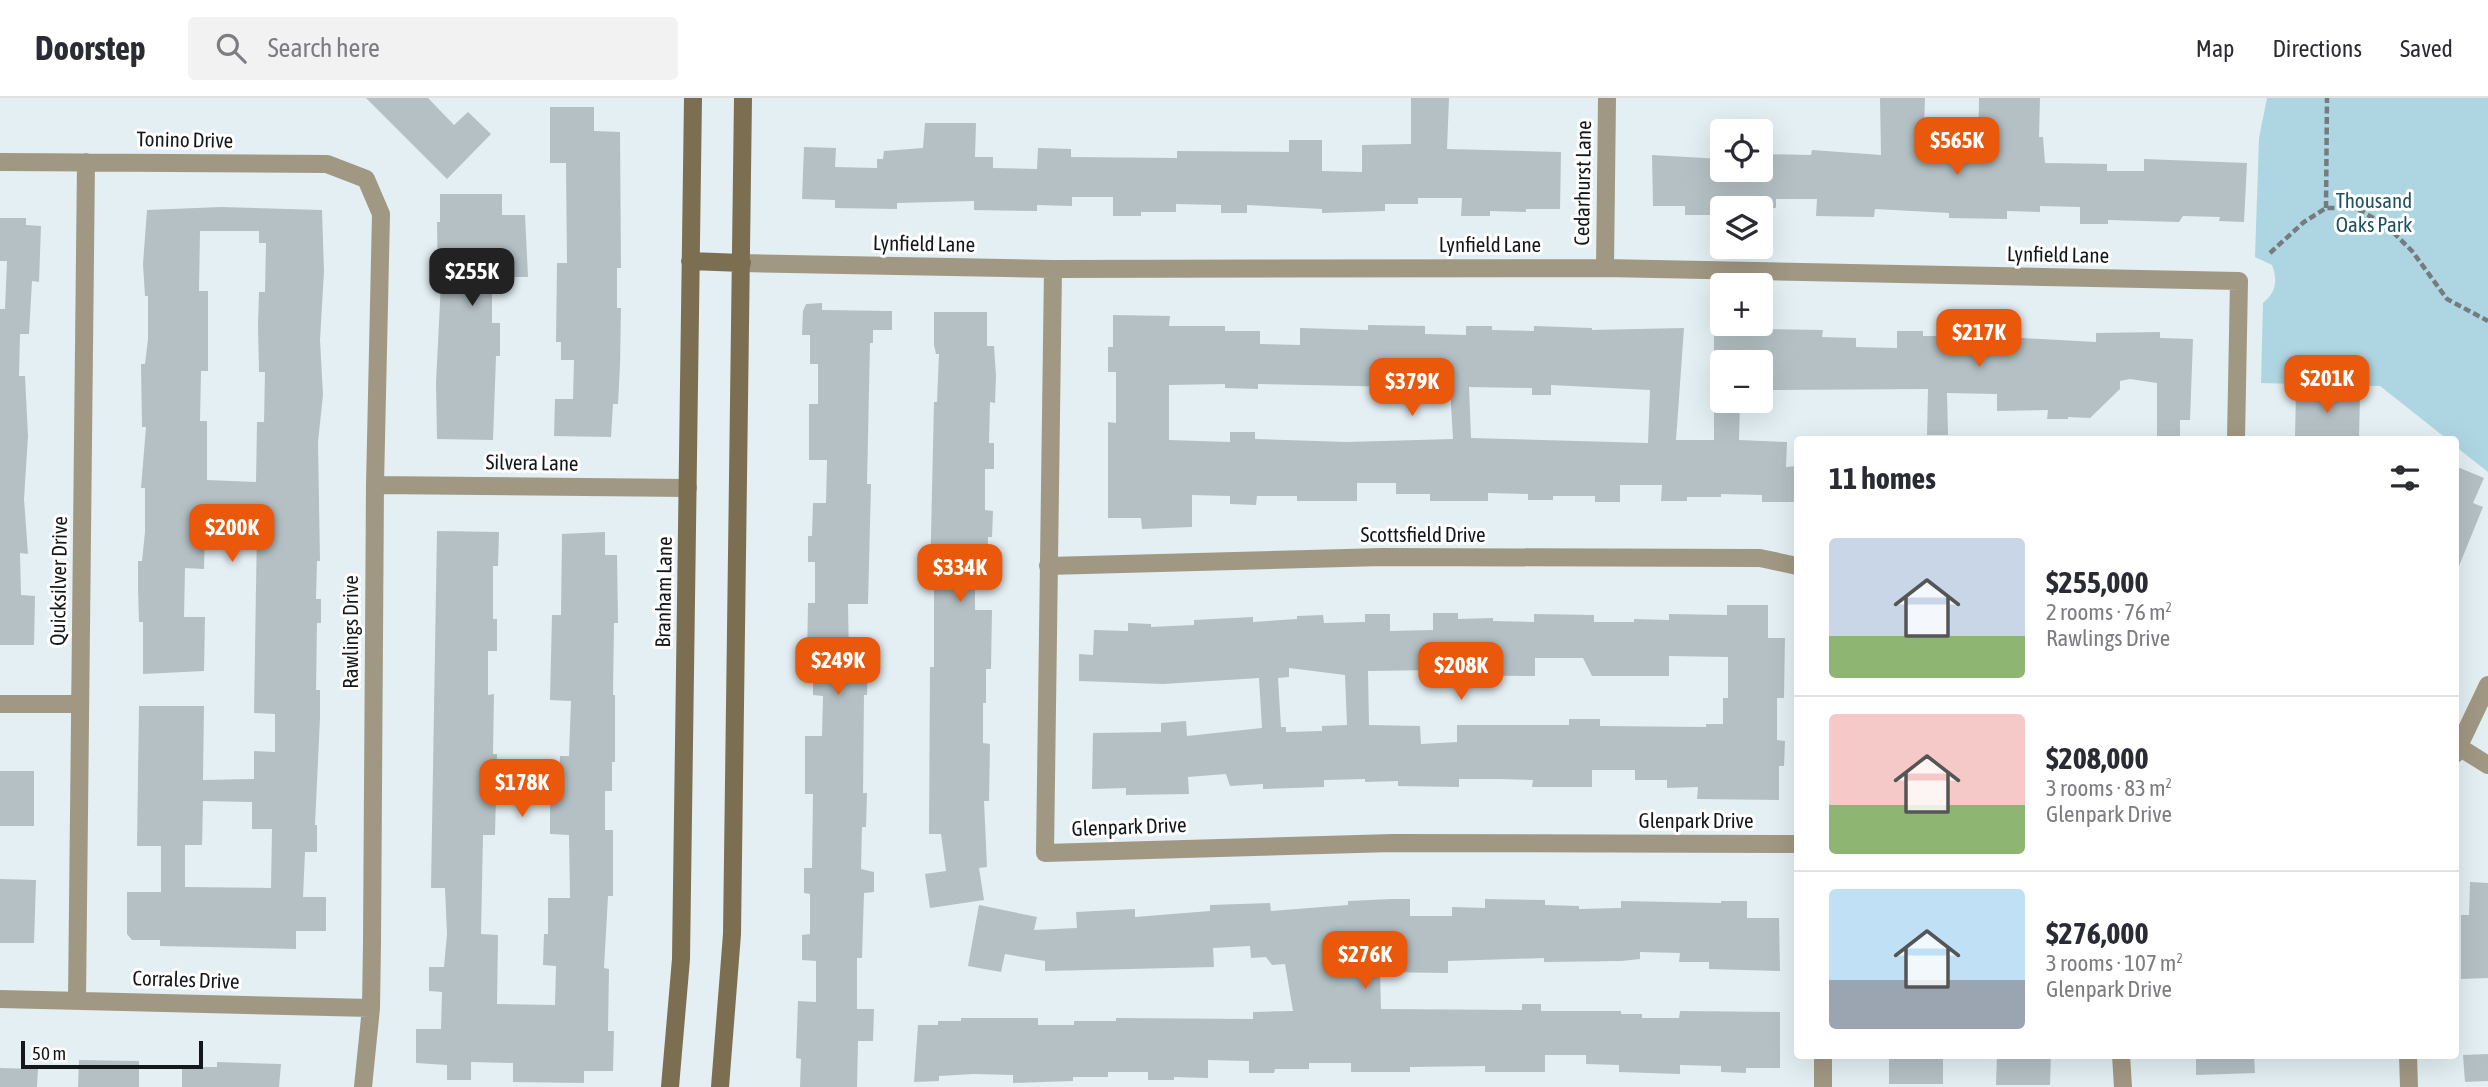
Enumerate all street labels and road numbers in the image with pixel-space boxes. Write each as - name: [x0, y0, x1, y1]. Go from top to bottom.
- street label: Cedarhurst Lane: [1569, 120, 1595, 246]
- street label: Tonino Drive: [137, 126, 233, 152]
- street label: Lynfield Lane: [873, 230, 975, 256]
- street label: Lynfield Lane: [1439, 232, 1541, 256]
- street label: Lynfield Lane: [2007, 241, 2109, 267]
- street label: Silvera Lane: [485, 449, 579, 475]
- street label: Quicksilver Drive: [45, 516, 71, 646]
- street label: Scottsfield Drive: [1360, 522, 1486, 546]
- street label: Branham Lane: [650, 536, 676, 648]
- street label: Rawlings Drive: [338, 575, 362, 689]
- street label: Glenpark Drive: [1639, 808, 1754, 832]
- street label: Glenpark Drive: [1071, 812, 1187, 840]
- street label: Corrales Drive: [132, 965, 240, 993]

